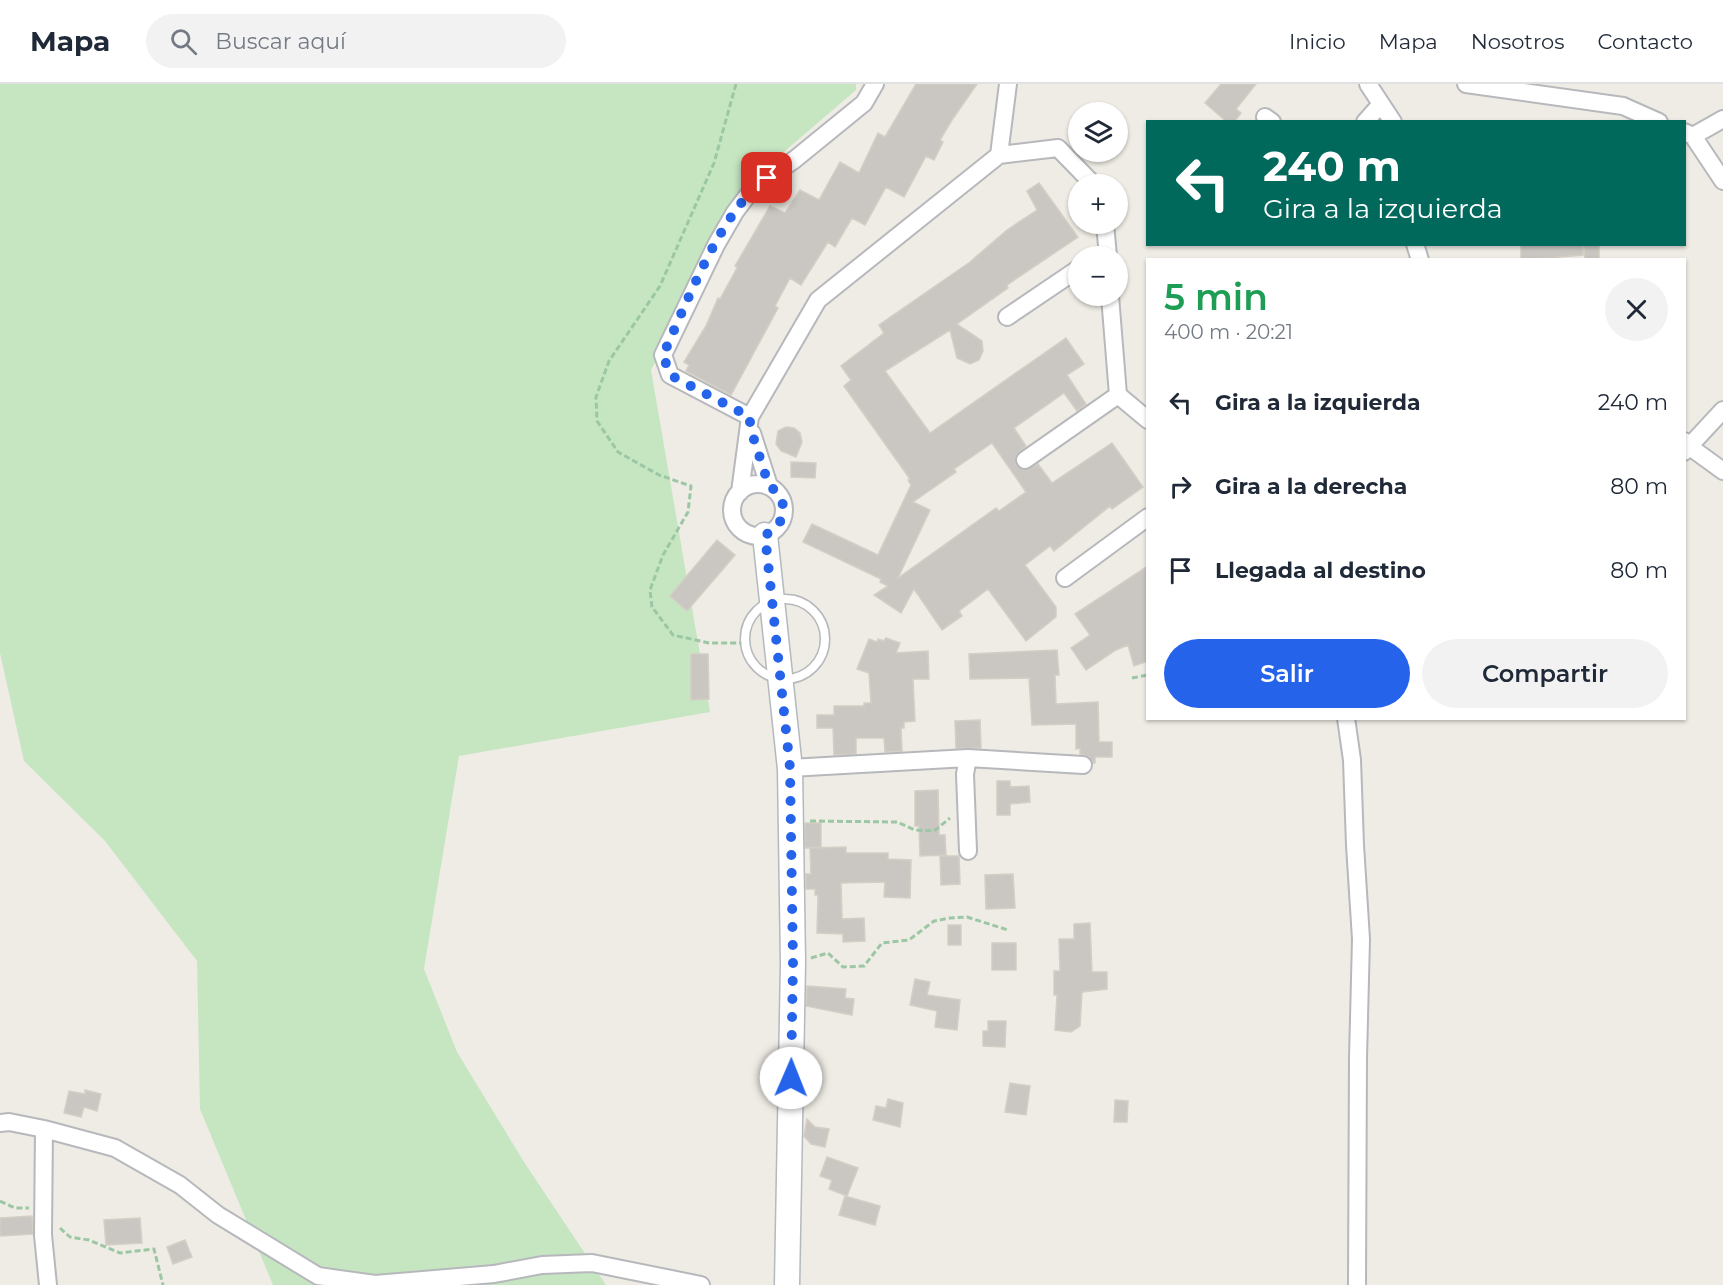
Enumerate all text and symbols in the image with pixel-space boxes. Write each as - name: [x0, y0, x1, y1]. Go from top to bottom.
- search box: [146, 14, 566, 68]
- text: Mapa: [30, 24, 110, 58]
- icon: search: [167, 25, 200, 58]
- text: Buscar aquí: [215, 28, 346, 55]
- text: Inicio: [1289, 29, 1346, 54]
- text: Mapa: [1379, 29, 1438, 54]
- text: Nosotros: [1471, 29, 1564, 54]
- text: Contacto: [1597, 29, 1693, 54]
- map controls: [1068, 102, 1128, 306]
- button: layers: [1068, 102, 1128, 162]
- text: 240 m: [1263, 140, 1401, 192]
- icon: left: [1164, 144, 1242, 222]
- pin: [741, 152, 792, 203]
- icon: arrive: [750, 161, 783, 194]
- button: +: [1068, 174, 1128, 234]
- text: Gira a la izquierda: [1263, 192, 1503, 225]
- button: −: [1068, 246, 1128, 306]
- text: 5 min: [1164, 275, 1268, 319]
- button: close: [1605, 278, 1668, 341]
- text: 400 m · 20:21: [1164, 320, 1293, 344]
- icon: left: [1164, 386, 1197, 419]
- text: Gira a la izquierda: [1215, 389, 1421, 416]
- text: 240 m: [1598, 389, 1668, 416]
- icon: right: [1164, 470, 1197, 503]
- text: Gira a la derecha: [1215, 473, 1407, 500]
- text: 80 m: [1610, 473, 1668, 500]
- icon: arrive: [1164, 554, 1197, 587]
- text: Llegada al destino: [1215, 557, 1426, 584]
- text: 80 m: [1610, 557, 1668, 584]
- button: Salir: [1164, 639, 1410, 708]
- button: Compartir: [1422, 639, 1668, 708]
- position arrow: [759, 1046, 823, 1110]

